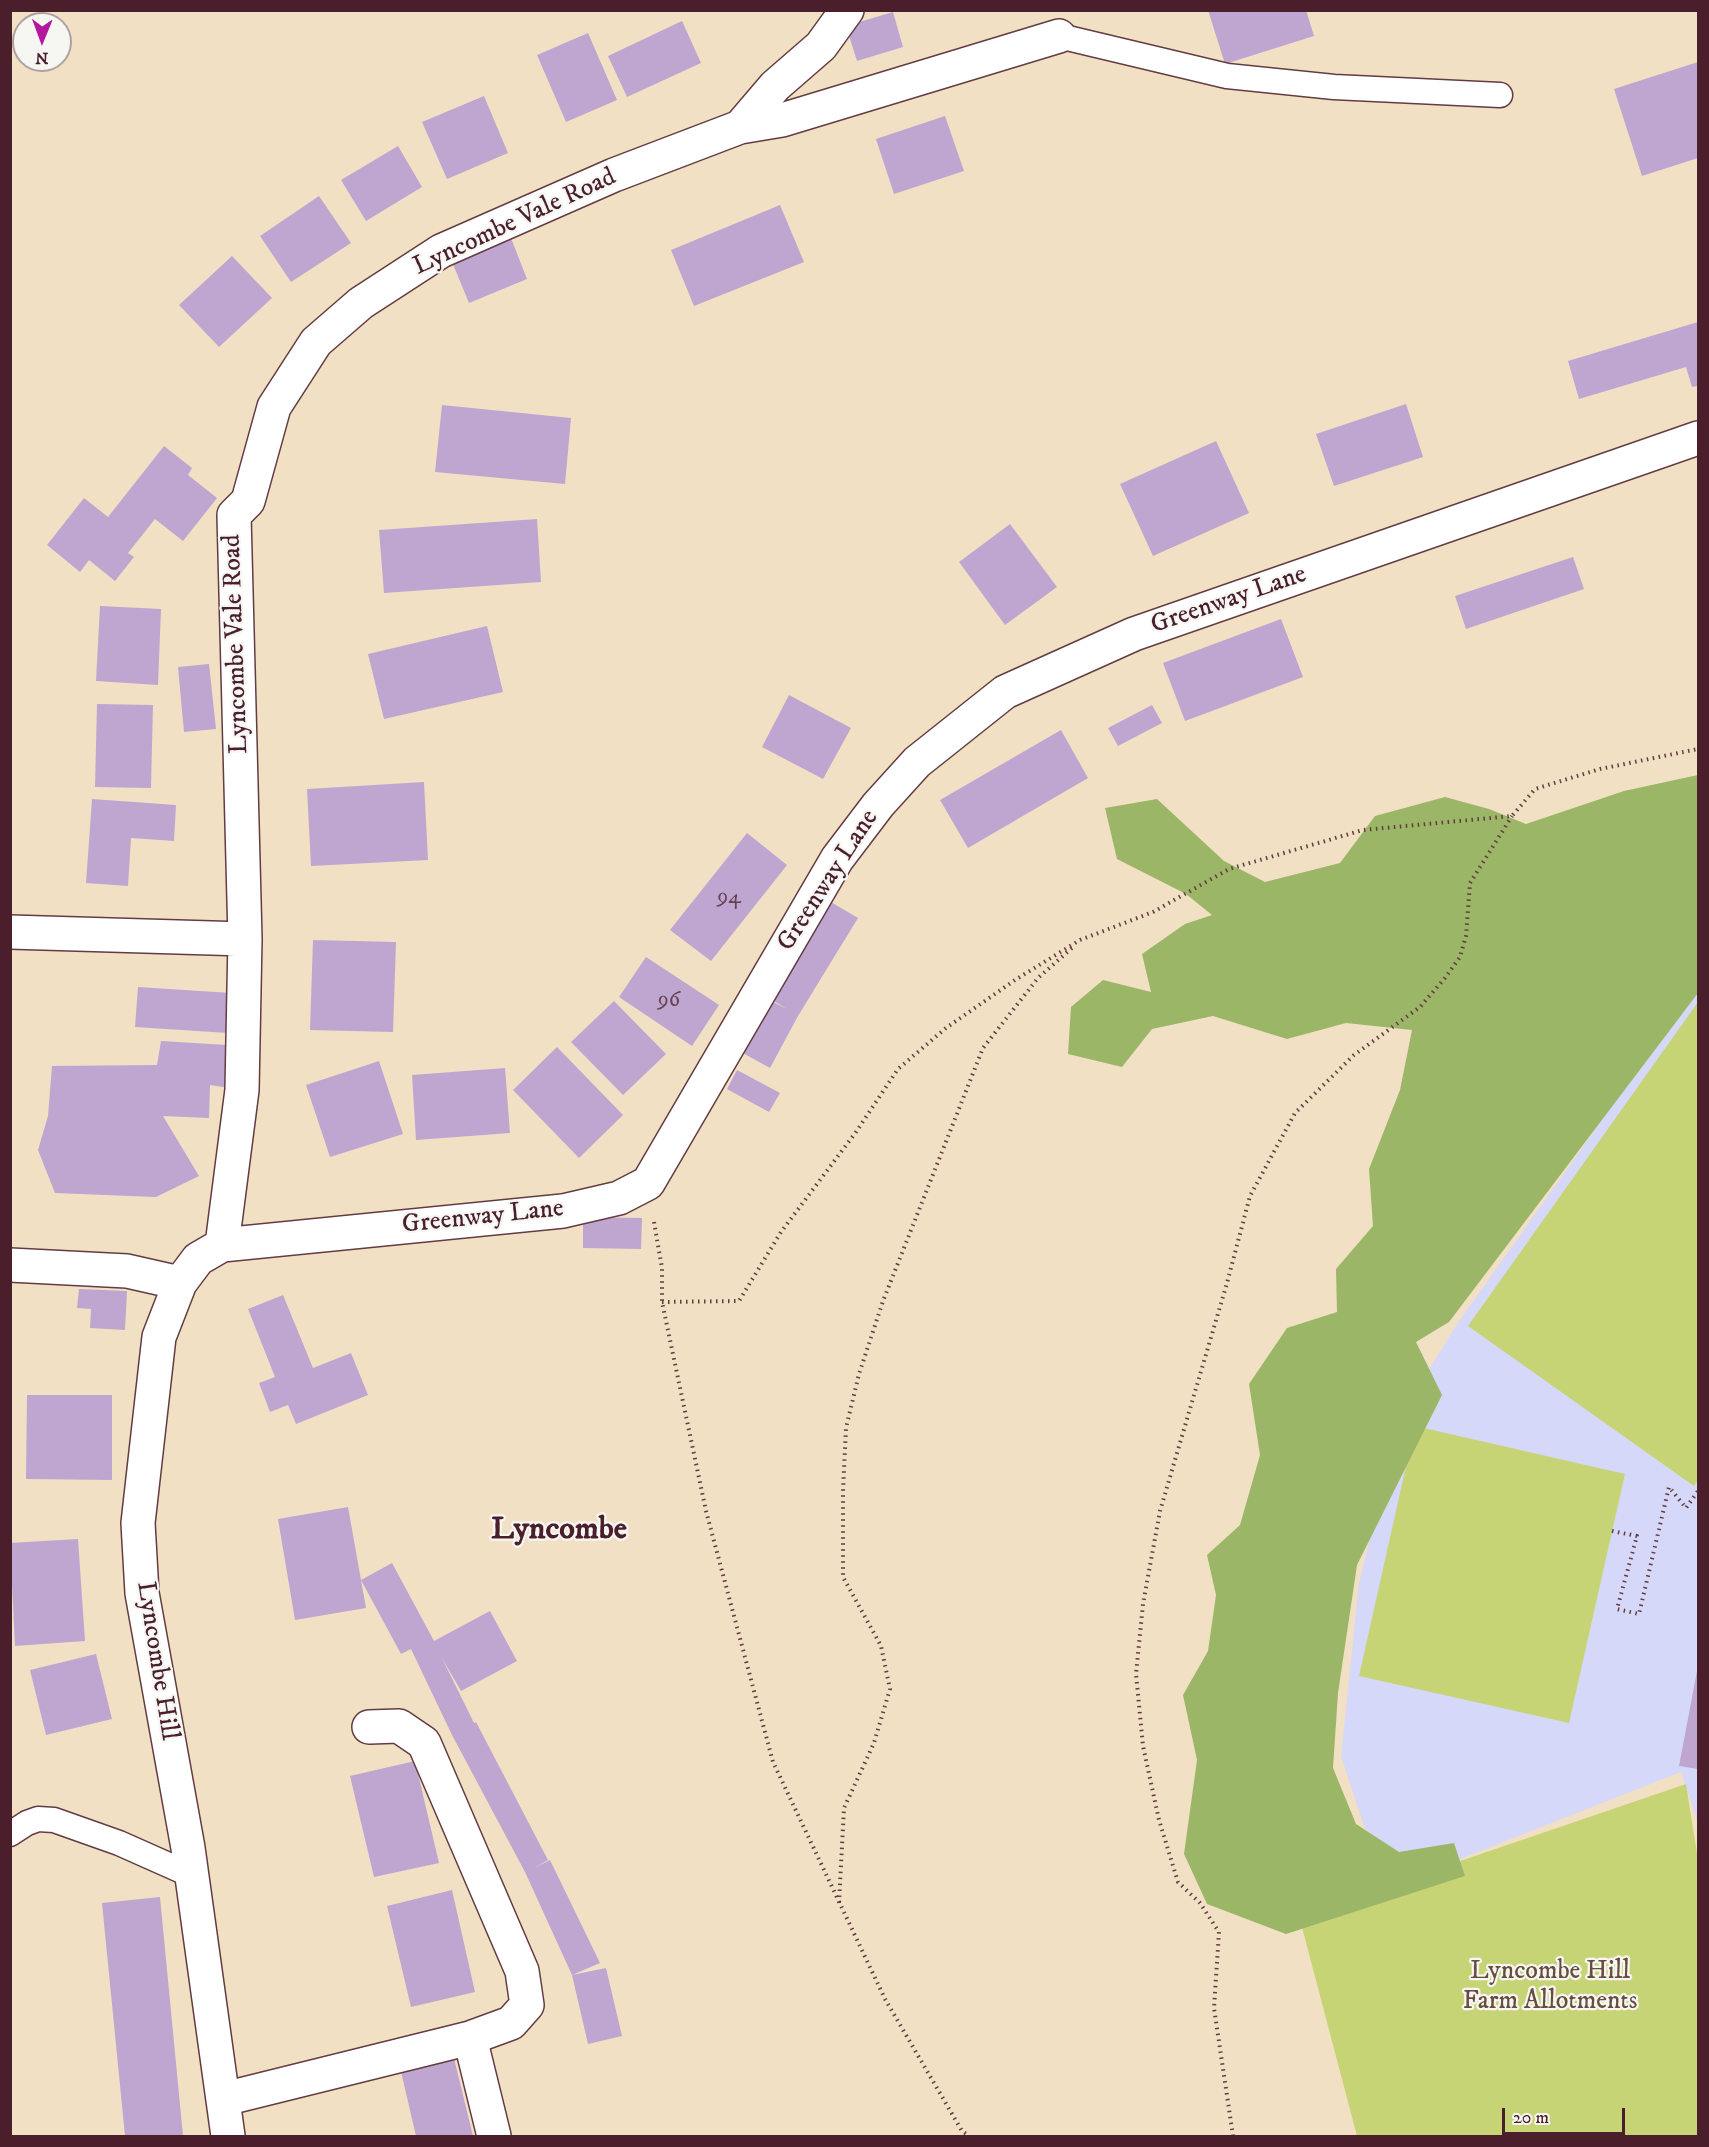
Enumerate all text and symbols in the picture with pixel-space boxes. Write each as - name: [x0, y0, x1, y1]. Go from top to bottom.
- north arrow: [12, 12, 72, 72]
- text: N: [35, 48, 48, 68]
- street label: Lyncombe Vale Road: [409, 162, 621, 284]
- street label: Lyncombe Vale Road: [218, 534, 256, 754]
- street label: Greenway Lane: [1147, 560, 1311, 642]
- street label: Greenway Lane: [772, 804, 886, 958]
- house number: 94: [717, 885, 741, 911]
- house number: 96: [658, 988, 680, 1014]
- street label: Greenway Lane: [401, 1194, 565, 1242]
- district label: Lyncombe: [491, 1512, 627, 1550]
- street label: Lyncombe Hill: [128, 1579, 184, 1743]
- park label: Lyncombe Hill Farm Allotments: [1463, 1957, 1637, 2018]
- scale bar: [1505, 2096, 1628, 2134]
- text: 20 m: [1513, 2107, 1549, 2129]

